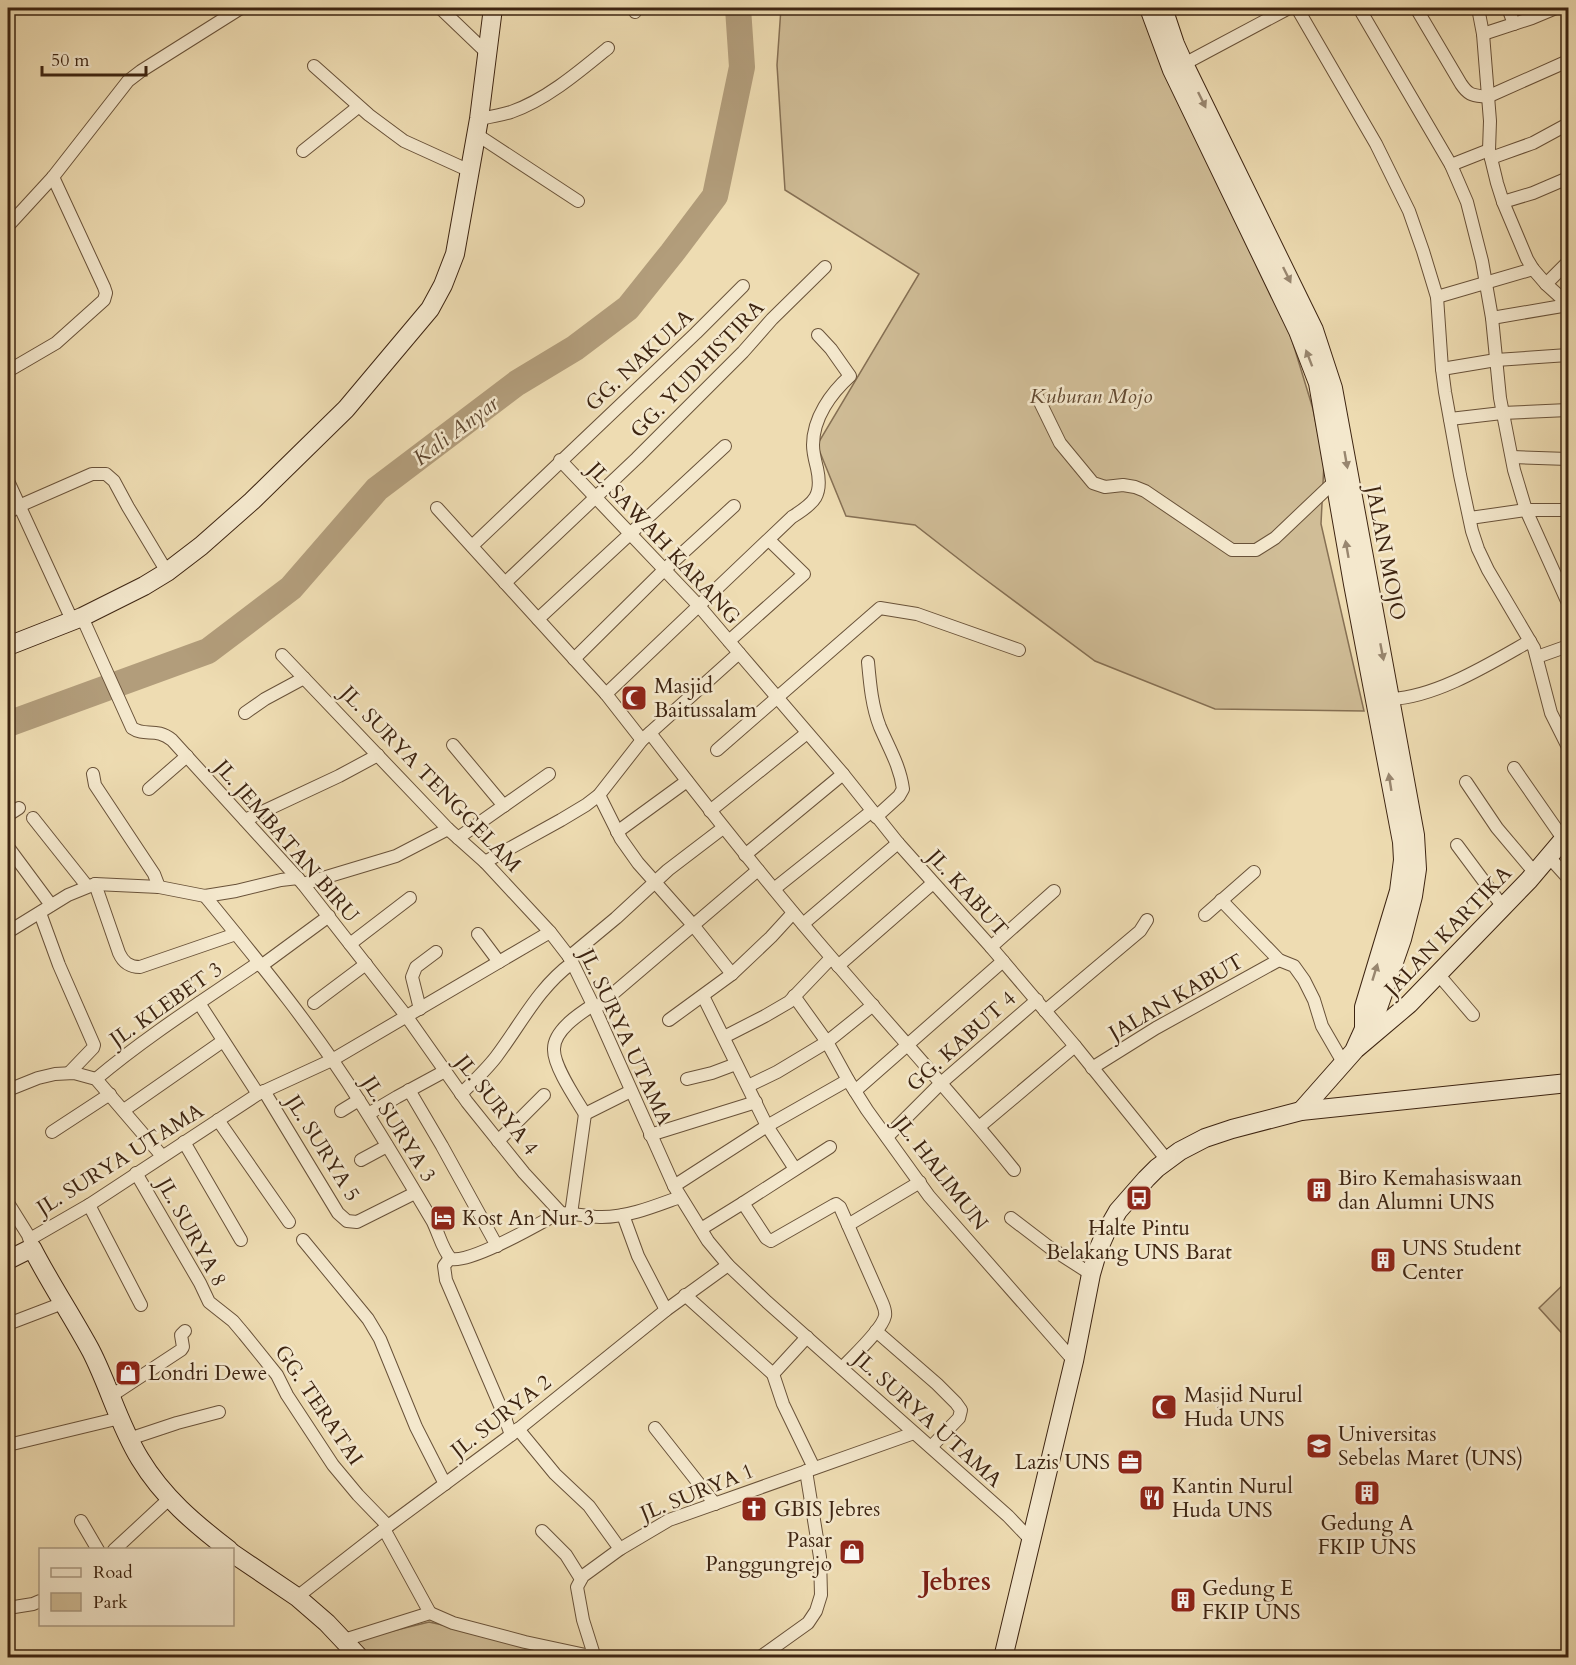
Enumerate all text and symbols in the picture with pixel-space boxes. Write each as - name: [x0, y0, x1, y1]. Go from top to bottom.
- scale bar: [42, 39, 146, 77]
- text: 50 m: [51, 48, 90, 73]
- one-way arrow: [1197, 92, 1206, 109]
- one-way arrow: [1282, 267, 1292, 284]
- street label: GG. YUDHISTIRA: [624, 294, 771, 445]
- street label: GG. NAKULA: [579, 303, 700, 418]
- one-way arrow: [1303, 349, 1313, 367]
- park label: Kuburan Mojo: [1030, 382, 1153, 411]
- water label: Kali Anyar: [407, 388, 505, 473]
- one-way arrow: [1342, 451, 1351, 470]
- street label: JL. SAWAH KARANG: [579, 454, 747, 631]
- street label: JALAN MOJO: [1358, 480, 1413, 623]
- one-way arrow: [1342, 540, 1351, 559]
- one-way arrow: [1378, 642, 1387, 661]
- place label: Masjid Baitussalam: [654, 672, 757, 725]
- street label: JL. SURYA TENGGELAM: [332, 678, 528, 879]
- mosque icon: Masjid Baitussalam: [619, 683, 649, 713]
- street label: JL. JEMBATAN BIRU: [206, 751, 365, 929]
- one-way arrow: [1386, 773, 1395, 792]
- street label: JL. KABUT: [919, 841, 1015, 943]
- street label: JALAN KARTIKA: [1376, 860, 1518, 1005]
- street label: JL. SURYA UTAMA: [571, 942, 679, 1130]
- street label: JALAN KABUT: [1101, 947, 1249, 1049]
- street label: JL. KLEBET 3: [102, 955, 228, 1056]
- one-way arrow: [1371, 963, 1380, 981]
- street label: GG. KABUT 4: [900, 984, 1022, 1098]
- street label: JL. SURYA 4: [446, 1047, 545, 1162]
- street label: JL. SURYA 3: [353, 1068, 443, 1188]
- street label: JL. SURYA 5: [277, 1087, 367, 1207]
- street label: JL. SURYA UTAMA: [29, 1096, 209, 1224]
- street label: JL. HALIMUN: [885, 1108, 995, 1237]
- place label: Biro Kemahasiswaan dan Alumni UNS: [1338, 1164, 1522, 1217]
- street label: JL. SURYA 8: [148, 1170, 233, 1292]
- building icon: Biro Kemahasiswaan dan Alumni UNS: [1304, 1175, 1334, 1205]
- bus stop icon: Halte Pintu Belakang UNS Barat: [1124, 1183, 1154, 1213]
- hotel icon: Kost An Nur 3: [428, 1203, 458, 1233]
- place label: Kost An Nur 3: [462, 1204, 594, 1233]
- place label: Halte Pintu Belakang UNS Barat: [1046, 1214, 1232, 1267]
- place label: UNS Student Center: [1402, 1234, 1522, 1287]
- building icon: UNS Student Center: [1368, 1245, 1398, 1275]
- street label: GG. TERATAI: [268, 1339, 370, 1471]
- street label: JL. SURYA UTAMA: [845, 1343, 1009, 1494]
- shop icon: Londri Dewe: [113, 1358, 143, 1388]
- place label: Londri Dewe: [148, 1359, 267, 1388]
- street label: JL. SURYA 2: [443, 1368, 558, 1467]
- place label: Masjid Nurul Huda UNS: [1184, 1381, 1302, 1434]
- mosque icon: Masjid Nurul Huda UNS: [1149, 1392, 1179, 1422]
- place label: Universitas Sebelas Maret (UNS): [1338, 1420, 1523, 1473]
- school or university icon: Universitas Sebelas Maret (UNS): [1304, 1431, 1334, 1461]
- office icon: Lazis UNS: [1115, 1447, 1145, 1477]
- place label: Lazis UNS: [1015, 1448, 1110, 1477]
- street label: JL. SURYA 1: [633, 1457, 758, 1530]
- place label: Kantin Nurul Huda UNS: [1172, 1472, 1293, 1525]
- building icon: Gedung A FKIP UNS: [1352, 1478, 1382, 1508]
- restaurant icon: Kantin Nurul Huda UNS: [1137, 1483, 1167, 1513]
- church icon: GBIS Jebres: [739, 1494, 769, 1524]
- place label: GBIS Jebres: [774, 1495, 880, 1524]
- place label: Gedung A FKIP UNS: [1318, 1509, 1416, 1562]
- place label: Pasar Panggungrejo: [705, 1526, 832, 1579]
- shop icon: Pasar Panggungrejo: [837, 1537, 867, 1567]
- legend: [39, 1548, 234, 1626]
- text: Road: [93, 1560, 133, 1585]
- district label: Jebres: [917, 1563, 991, 1600]
- place label: Gedung E FKIP UNS: [1202, 1574, 1300, 1627]
- building icon: Gedung E FKIP UNS: [1168, 1585, 1198, 1615]
- text: Park: [93, 1590, 128, 1615]

